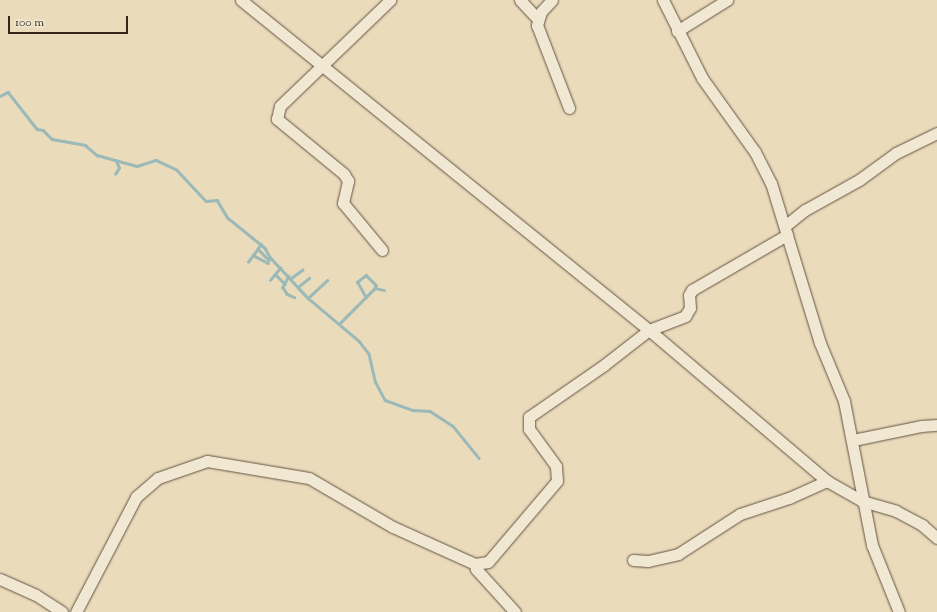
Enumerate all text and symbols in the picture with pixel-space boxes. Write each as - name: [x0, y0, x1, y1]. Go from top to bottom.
- scale bar: [10, 8, 130, 34]
- text: 100 m: [15, 14, 44, 32]

